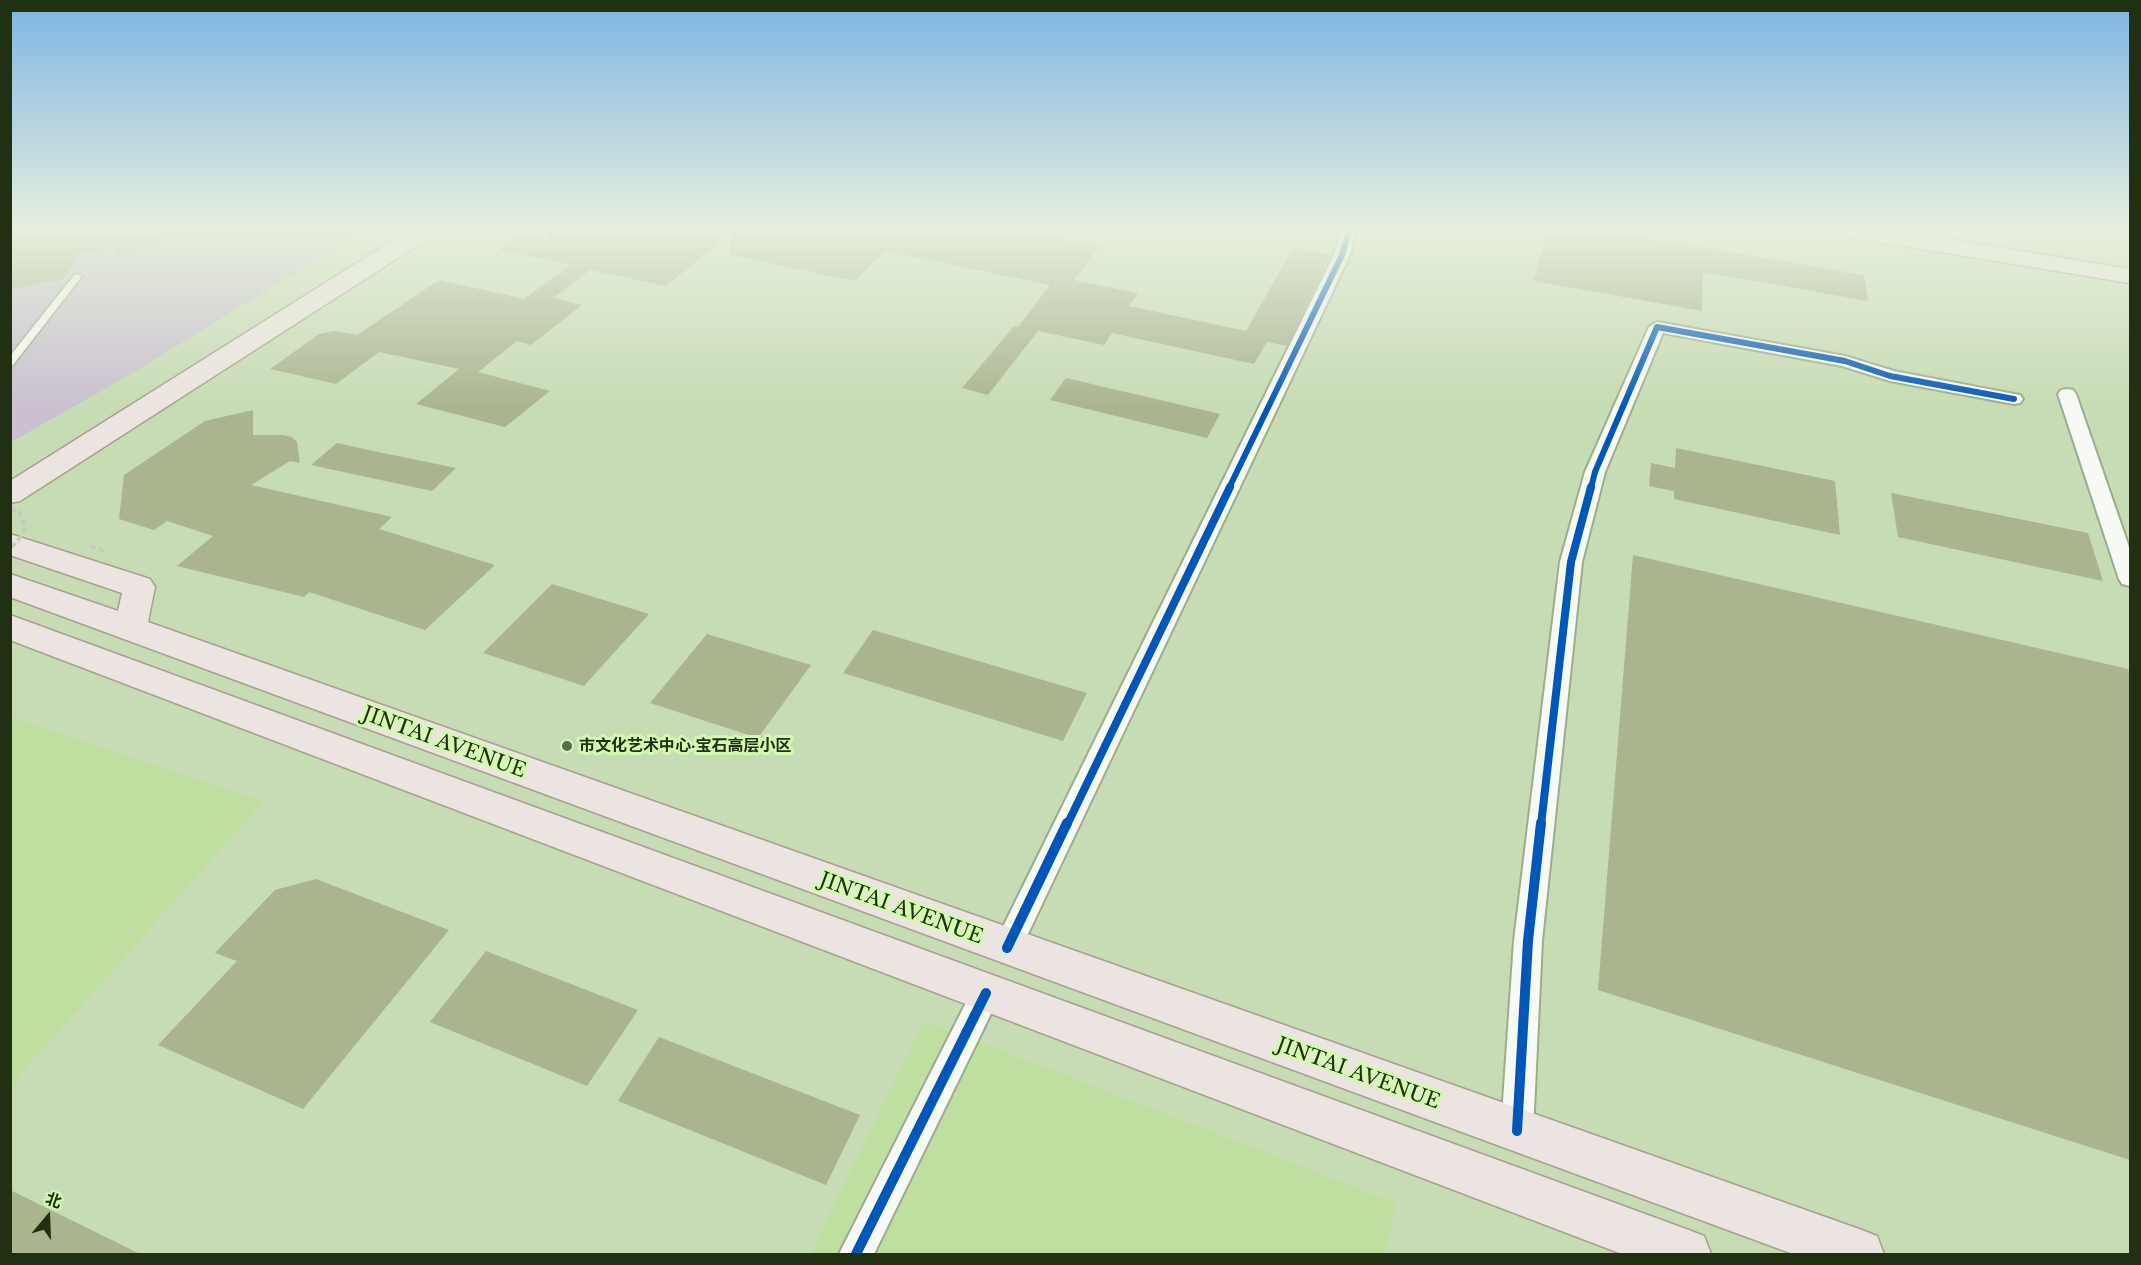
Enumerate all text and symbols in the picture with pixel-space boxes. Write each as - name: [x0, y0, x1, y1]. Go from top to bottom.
- street label: JINTAI AVENUE: [359, 702, 529, 784]
- place label: 市文化艺术中心·宝石高层小区: [579, 736, 791, 756]
- marker: 市文化艺术中心·宝石高层小区: [560, 739, 574, 753]
- street label: JINTAI AVENUE: [816, 868, 986, 950]
- street label: JINTAI AVENUE: [1273, 1033, 1443, 1115]
- north arrow: [18, 1187, 78, 1247]
- text: 北: [43, 1188, 65, 1212]

